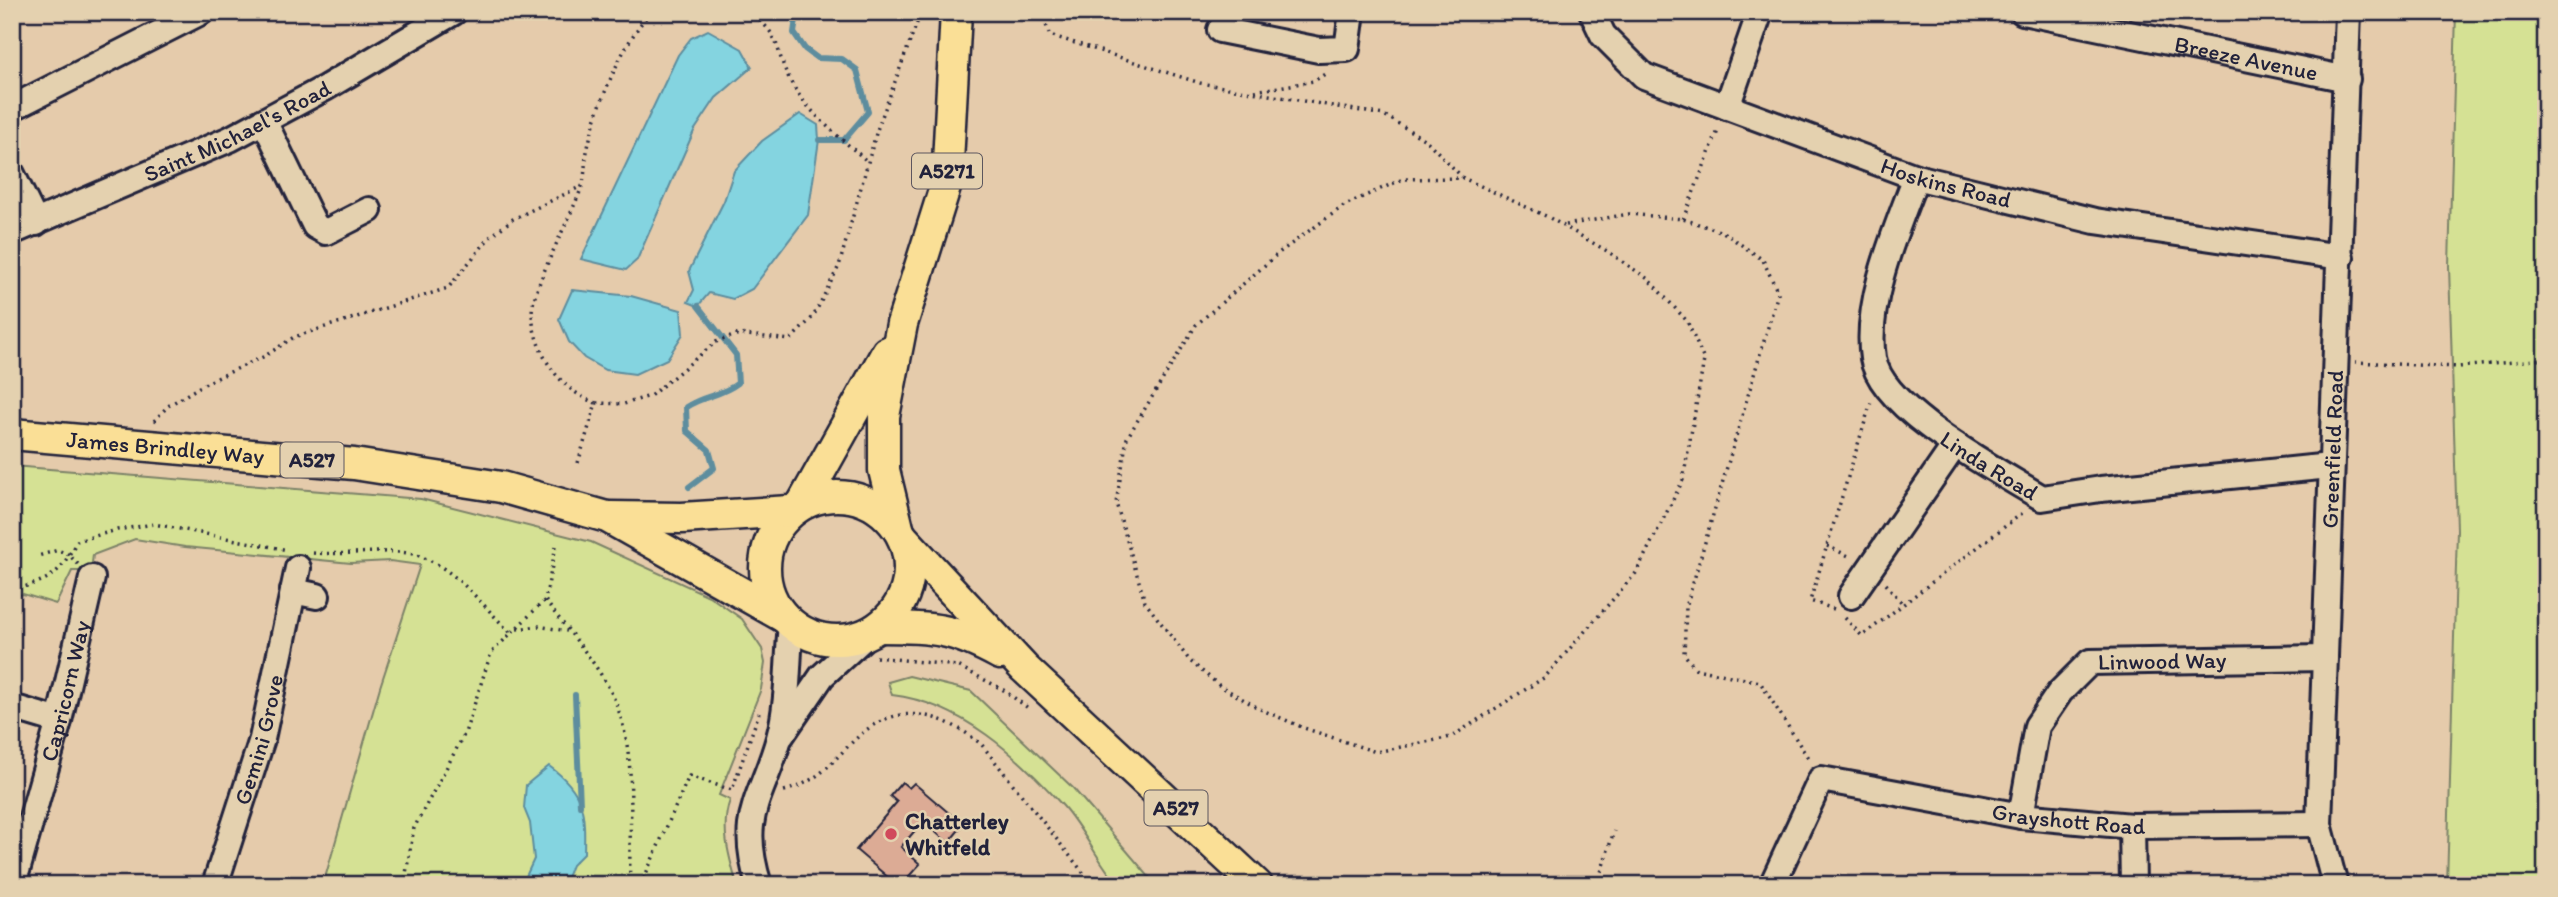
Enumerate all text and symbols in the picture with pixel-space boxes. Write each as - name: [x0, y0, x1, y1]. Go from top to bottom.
- street label: Breeze Avenue: [2172, 30, 2320, 87]
- street label: Saint Michael's Road: [140, 73, 336, 188]
- street label: Hoskins Road: [1877, 151, 2014, 214]
- road number: A5271: [912, 154, 982, 188]
- street label: Greenfield Road: [2316, 370, 2349, 529]
- street label: James Brindley Way: [65, 425, 266, 470]
- street label: Linda Road: [1935, 425, 2044, 507]
- road number: A527: [280, 442, 344, 477]
- street label: Capricorn Way: [34, 618, 96, 765]
- street label: Linwood Way: [2098, 646, 2227, 676]
- street label: Gemini Grove: [228, 672, 289, 808]
- road number: A527: [1144, 790, 1208, 826]
- street label: Grayshott Road: [1990, 797, 2146, 840]
- place label: Chatterley Whitfeld: [905, 807, 1009, 861]
- marker: Chatterley Whitfeld: [883, 826, 899, 842]

